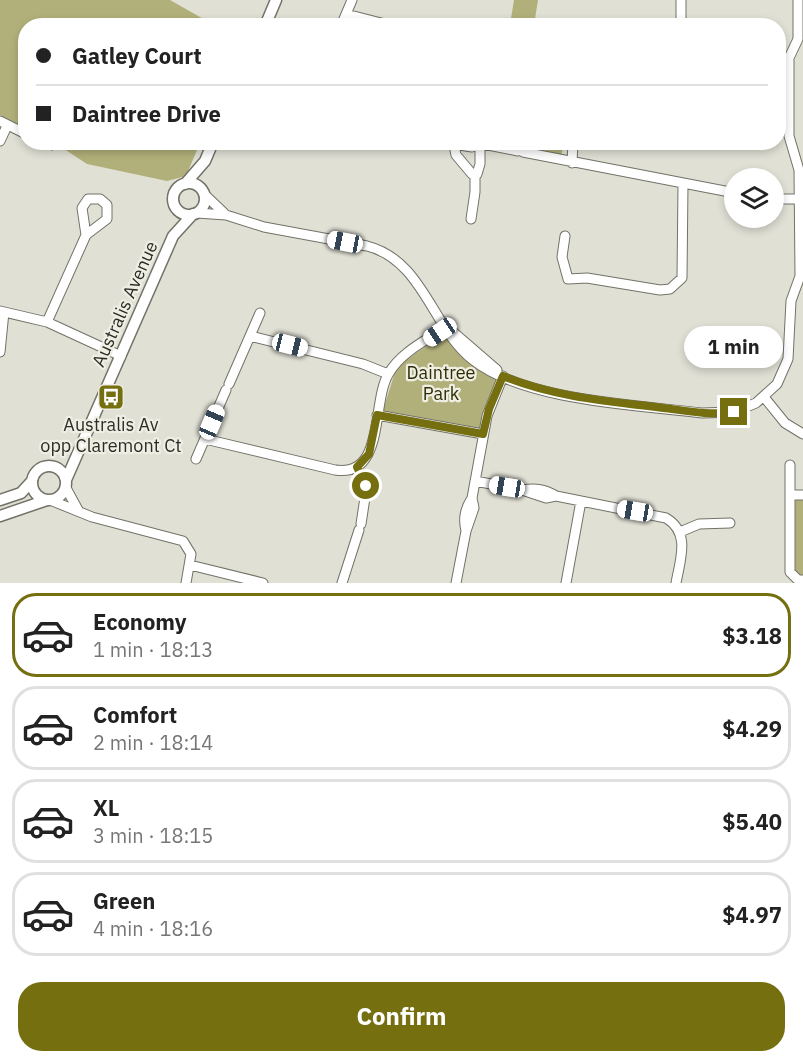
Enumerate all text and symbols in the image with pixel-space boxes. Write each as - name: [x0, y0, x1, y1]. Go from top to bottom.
- text: Gatley Court: [72, 41, 202, 70]
- text: Daintree Drive: [72, 99, 221, 128]
- map controls: [724, 168, 784, 228]
- button: layers: [724, 168, 784, 228]
- car: [326, 230, 364, 254]
- street label: Australis Avenue: [87, 237, 163, 370]
- car: [420, 314, 460, 350]
- callout: 1 min: [684, 325, 783, 367]
- car: [270, 332, 310, 358]
- text: 1 min: [707, 333, 760, 360]
- park label: Daintree Park: [406, 361, 476, 405]
- bus stop icon: Australis Av opp Claremont Ct: [96, 382, 126, 412]
- route end: [720, 398, 747, 425]
- car: [197, 402, 227, 442]
- place label: Australis Av opp Claremont Ct: [40, 413, 182, 457]
- route start: [352, 472, 379, 499]
- car: [488, 475, 526, 499]
- car: [616, 499, 654, 523]
- text: Economy: [93, 607, 187, 636]
- icon: car: [21, 608, 75, 662]
- text: $3.18: [722, 621, 782, 650]
- text: 1 min · 18:13: [93, 636, 213, 663]
- text: Comfort: [93, 700, 177, 729]
- icon: car: [21, 701, 75, 755]
- text: $4.29: [722, 714, 782, 743]
- text: 2 min · 18:14: [93, 729, 213, 756]
- text: XL: [93, 793, 119, 822]
- icon: car: [21, 794, 75, 848]
- text: $5.40: [722, 807, 782, 836]
- text: 3 min · 18:15: [93, 822, 213, 849]
- text: Green: [93, 886, 155, 915]
- icon: car: [21, 887, 75, 941]
- text: $4.97: [722, 900, 782, 929]
- text: 4 min · 18:16: [93, 915, 213, 942]
- button: Confirm: [18, 982, 785, 1051]

